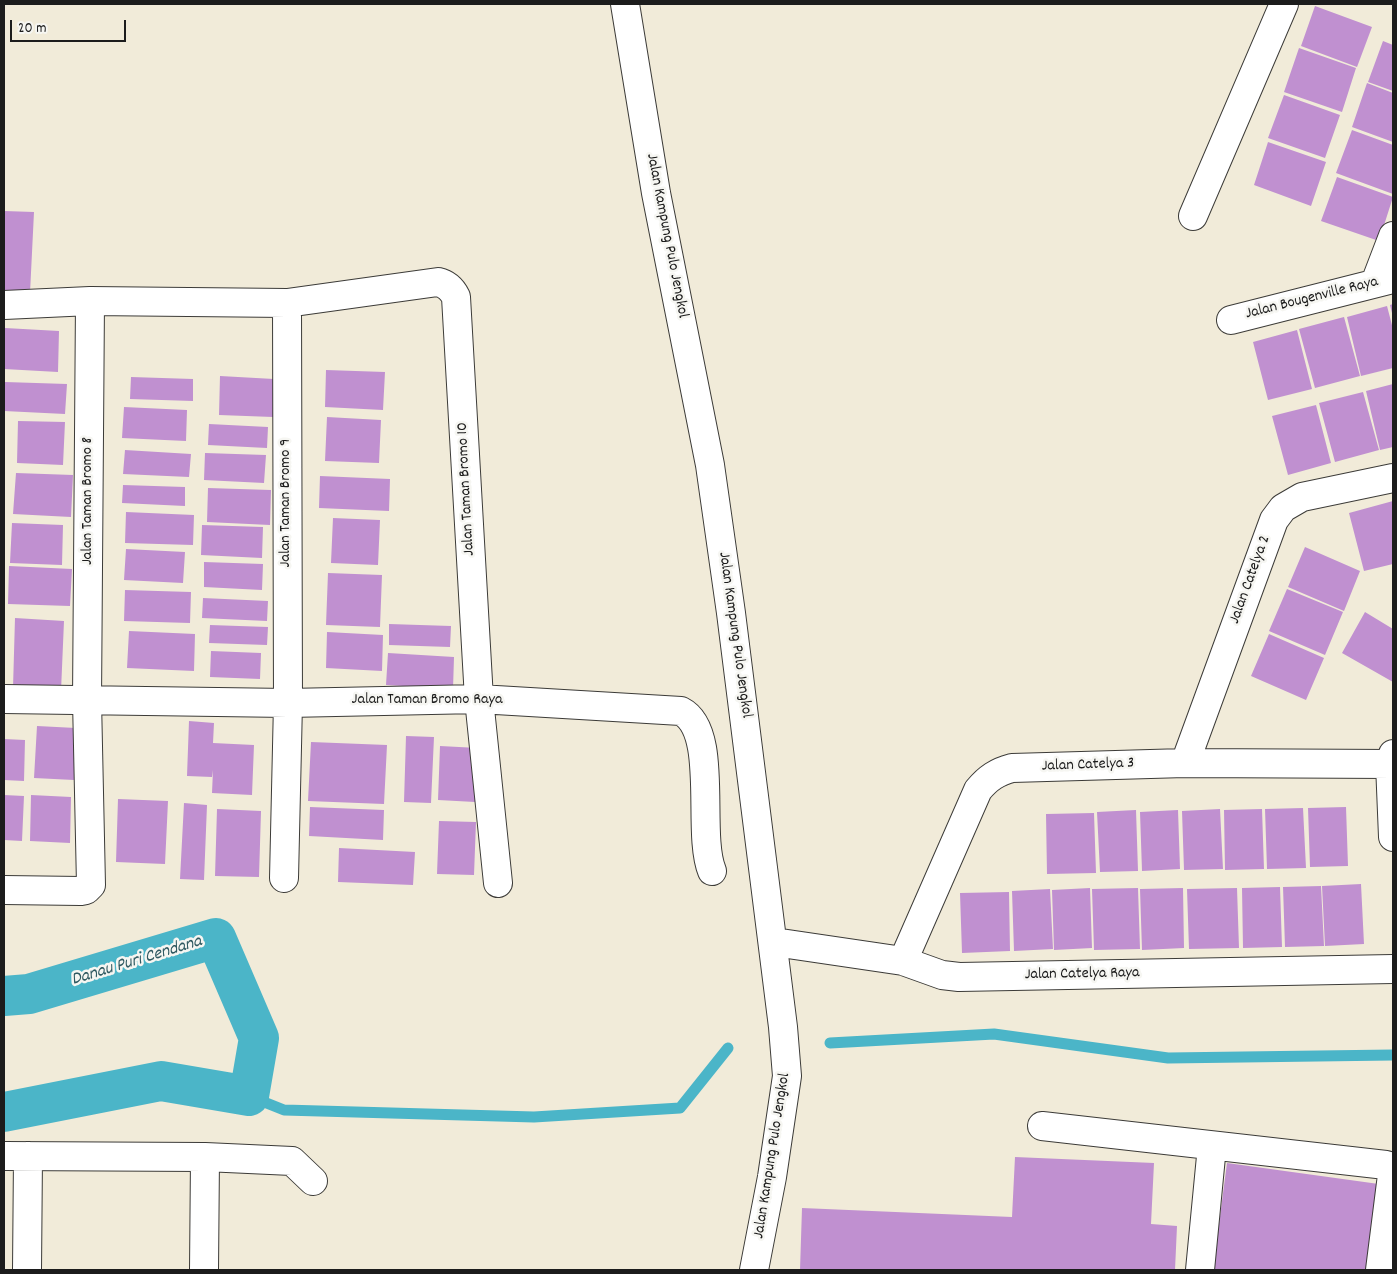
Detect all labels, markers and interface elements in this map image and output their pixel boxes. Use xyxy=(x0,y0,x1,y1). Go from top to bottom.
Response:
scale bar xyxy=(12,10,129,42)
text: 20 m xyxy=(18,18,46,40)
street label: Jalan Kampung Pulo Jengkol xyxy=(641,152,691,320)
street label: Jalan Bougenville Raya xyxy=(1244,273,1380,325)
street label: Jalan Taman Bromo 10 xyxy=(454,422,480,556)
street label: Jalan Taman Bromo 8 xyxy=(79,437,99,565)
street label: Jalan Taman Bromo 9 xyxy=(277,439,297,567)
street label: Jalan Catelya 2 xyxy=(1226,533,1276,627)
street label: Jalan Kampung Pulo Jengkol xyxy=(713,551,755,719)
street label: Jalan Taman Bromo Raya xyxy=(352,691,502,711)
street label: Jalan Catelya 3 xyxy=(1041,755,1135,777)
water label: Danau Puri Cendana xyxy=(69,932,205,992)
street label: Jalan Catelya Raya xyxy=(1024,964,1140,986)
street label: Jalan Kampung Pulo Jengkol xyxy=(750,1072,796,1240)

